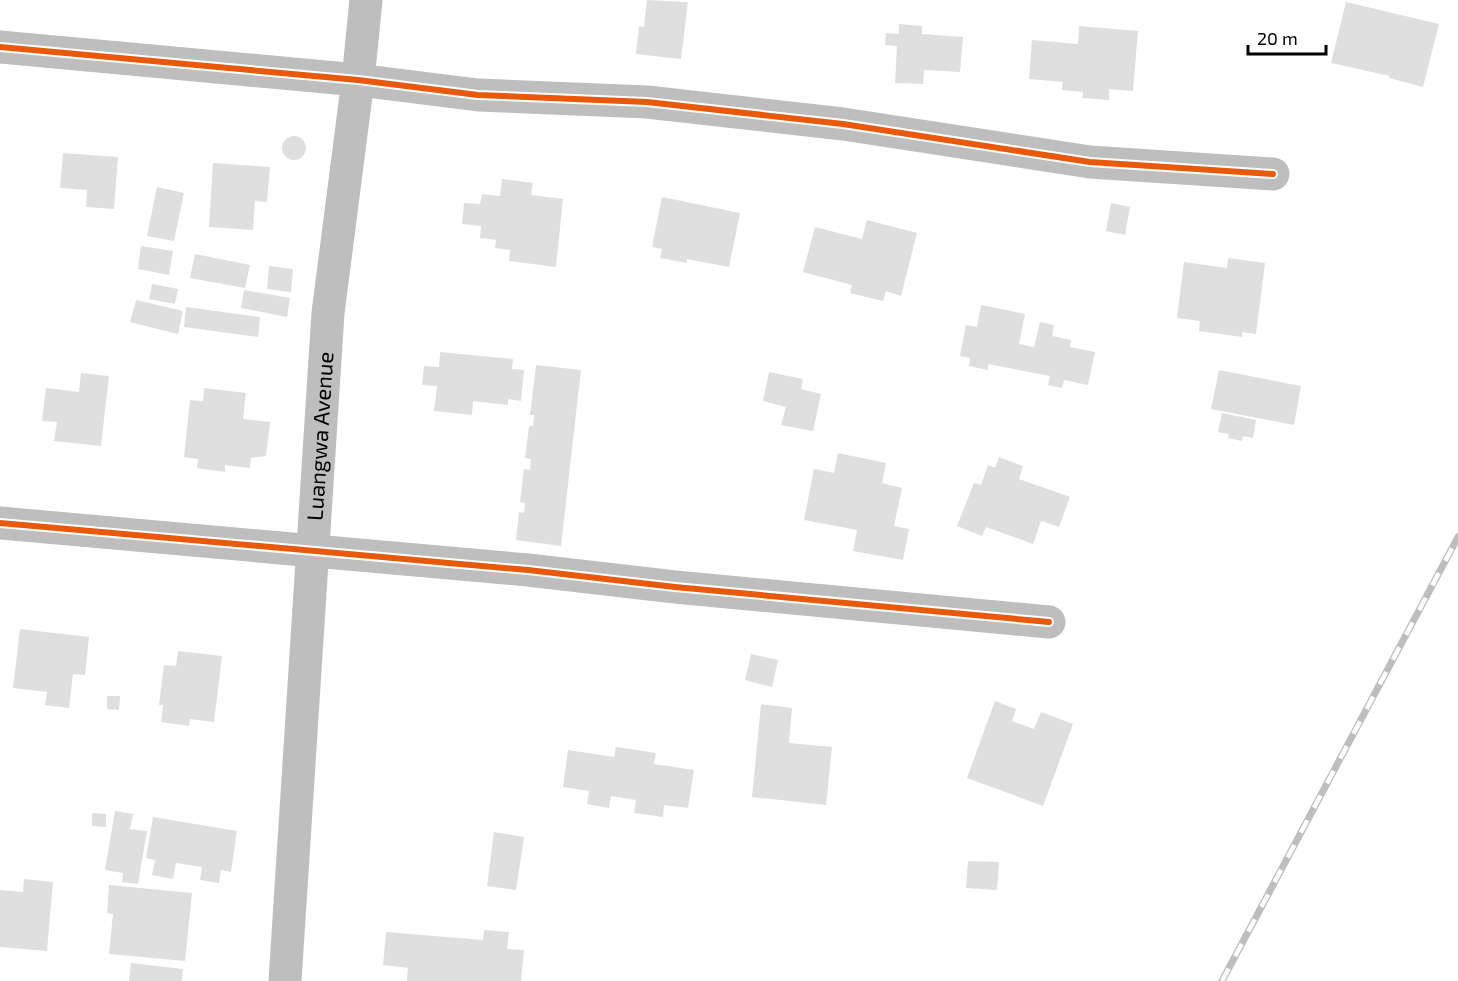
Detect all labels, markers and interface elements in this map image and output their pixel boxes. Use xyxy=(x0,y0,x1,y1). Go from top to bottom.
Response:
scale bar xyxy=(1248,18,1326,56)
text: 20 m xyxy=(1257,27,1298,49)
street label: Luangwa Avenue xyxy=(301,351,337,521)

